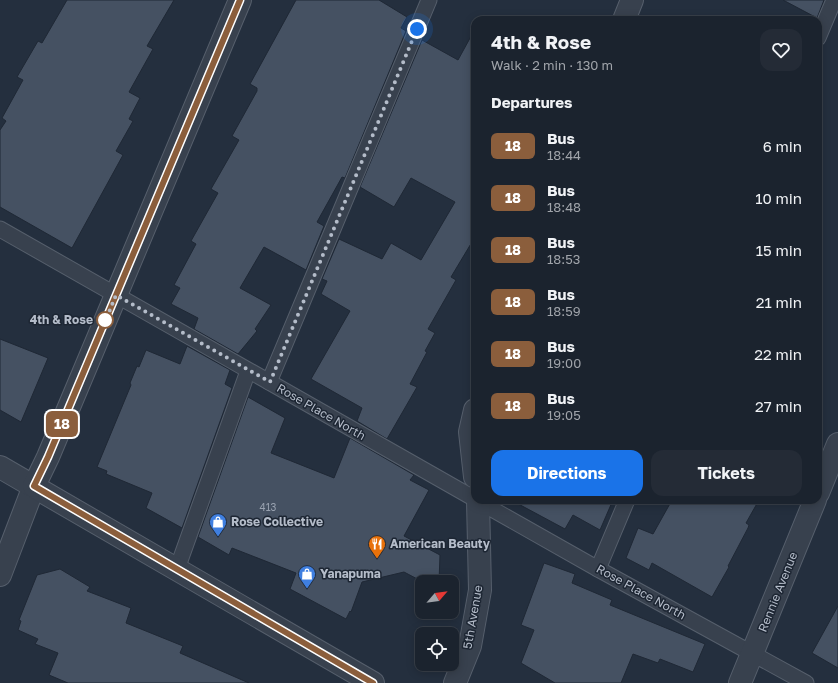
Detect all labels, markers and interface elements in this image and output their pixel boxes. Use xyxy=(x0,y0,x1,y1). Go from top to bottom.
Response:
your location xyxy=(407,19,427,39)
button: heart xyxy=(760,29,802,71)
text: 4th & Rose xyxy=(491,30,591,53)
text: Walk · 2 min · 130 m xyxy=(491,57,613,73)
text: Departures xyxy=(491,93,572,111)
text: Bus xyxy=(547,129,575,147)
text: 18 xyxy=(505,137,521,154)
text: 6 min xyxy=(763,137,802,155)
text: 18:44 xyxy=(547,147,581,163)
text: Bus xyxy=(547,181,575,199)
text: 18 xyxy=(505,189,521,206)
text: 10 min xyxy=(755,189,802,207)
text: 18:48 xyxy=(547,199,581,215)
text: Bus xyxy=(547,233,575,251)
text: 18 xyxy=(505,241,521,258)
text: 15 min xyxy=(756,241,802,259)
text: 18:53 xyxy=(547,251,580,267)
text: Bus xyxy=(547,285,575,303)
text: 18 xyxy=(505,293,521,310)
text: 21 min xyxy=(756,293,802,311)
text: 18:59 xyxy=(547,303,581,319)
marker: 4th & Rose xyxy=(96,311,114,329)
place label: 4th & Rose xyxy=(30,312,93,327)
text: Bus xyxy=(547,337,575,355)
text: 18 xyxy=(505,345,521,362)
text: 22 min xyxy=(754,345,802,363)
text: 19:00 xyxy=(547,355,581,371)
street label: Rose Place North xyxy=(274,380,368,443)
text: Bus xyxy=(547,389,575,407)
text: 18 xyxy=(505,397,521,414)
text: 27 min xyxy=(755,397,802,415)
text: 19:05 xyxy=(547,407,581,423)
line badge: 18 xyxy=(44,411,80,437)
text: 18 xyxy=(54,415,70,432)
button: Directions xyxy=(491,450,643,496)
button: Tickets xyxy=(651,450,802,496)
house number: 413 xyxy=(260,501,277,513)
shop icon: Rose Collective xyxy=(208,512,228,537)
place label: Rose Collective xyxy=(231,514,323,529)
restaurant icon: American Beauty xyxy=(367,534,387,559)
place label: American Beauty xyxy=(390,536,491,551)
street label: Rennie Avenue xyxy=(755,549,800,634)
street label: Rose Place North xyxy=(594,561,689,622)
shop icon: Yanapuma xyxy=(297,564,317,589)
place label: Yanapuma xyxy=(320,566,381,581)
north arrow xyxy=(415,575,459,619)
map controls xyxy=(415,575,459,671)
street label: 5th Avenue xyxy=(460,584,485,650)
button: locate xyxy=(415,627,459,671)

